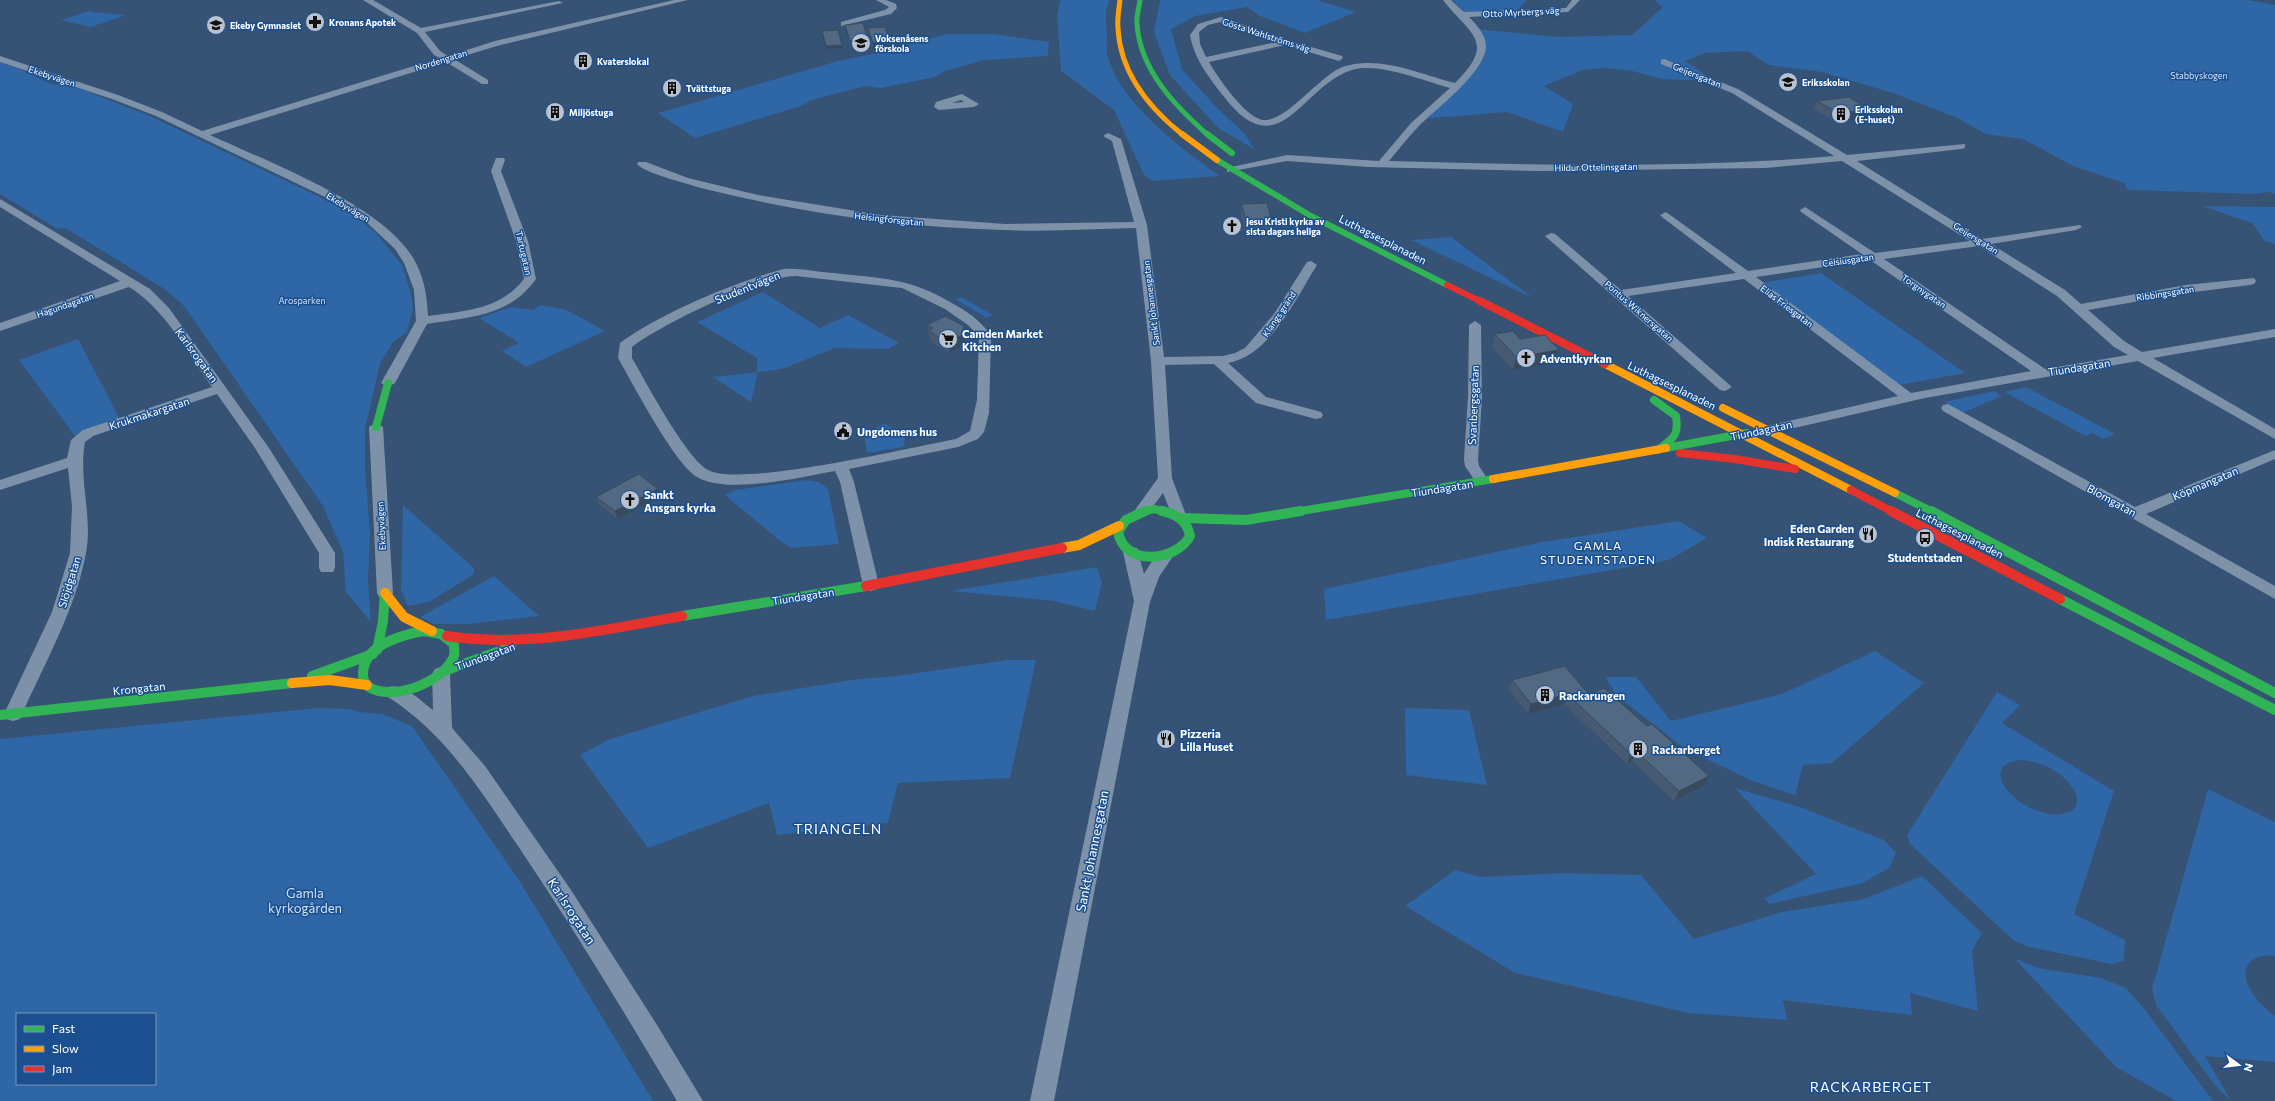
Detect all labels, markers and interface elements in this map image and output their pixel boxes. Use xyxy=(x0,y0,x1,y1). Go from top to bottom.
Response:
street label: Otto Myrbergs väg xyxy=(1482,4,1560,20)
pharmacy icon: Kronans Apotek xyxy=(304,11,326,33)
school or university icon: Ekeby Gymnasiet xyxy=(205,14,227,36)
street label: Gösta Wahlströms väg xyxy=(1221,16,1311,54)
place label: Kronans Apotek xyxy=(329,17,397,28)
place label: Ekeby Gymnasiet xyxy=(230,20,301,31)
school or university icon: Voksenåsens förskola xyxy=(850,32,872,54)
place label: Voksenåsens förskola xyxy=(875,33,928,54)
street label: Nordengatan xyxy=(414,47,468,73)
building icon: Kvaterslokal xyxy=(572,50,594,72)
place label: Kvaterslokal xyxy=(597,56,649,67)
street label: Geijersgatan xyxy=(1671,60,1723,90)
street label: Ekebyvägen xyxy=(27,63,77,89)
park label: Stabbyskogen xyxy=(2170,70,2228,81)
school or university icon: Eriksskolan xyxy=(1777,71,1799,93)
building icon: Tvättstuga xyxy=(661,77,683,99)
place label: Eriksskolan xyxy=(1802,77,1850,88)
place label: Tvättstuga xyxy=(686,83,731,94)
building icon: Miljöstuga xyxy=(544,101,566,123)
building icon: Eriksskolan (E-huset) xyxy=(1830,103,1852,125)
place label: Eriksskolan (E-huset) xyxy=(1855,104,1903,125)
place label: Miljöstuga xyxy=(569,107,613,118)
street label: Hildur Ottelinsgatan xyxy=(1554,161,1638,173)
street label: Ekebyvägen xyxy=(324,190,372,224)
street label: Helsingforsgatan xyxy=(854,210,924,228)
street label: Luthagsesplanaden xyxy=(1337,211,1429,267)
church icon: Jesu Kristi kyrka av sista dagars heliga xyxy=(1221,215,1243,237)
place label: Jesu Kristi kyrka av sista dagars heliga xyxy=(1246,216,1324,237)
street label: Geijersgatan xyxy=(1951,220,2001,256)
street label: Tartugatan xyxy=(514,230,534,276)
street label: Celsiusgatan xyxy=(1822,251,1874,269)
street label: Sankt Johannesgatan xyxy=(1140,260,1162,346)
street label: Studentvägen xyxy=(712,268,782,306)
street label: Torgnygatan xyxy=(1900,272,1948,310)
street label: Pontus Wiknersgatan xyxy=(1602,278,1676,344)
street label: Elias Friesgatan xyxy=(1758,283,1816,329)
street label: Ribbingsgatan xyxy=(2135,283,2195,303)
street label: Klangs gränd xyxy=(1260,289,1298,339)
street label: Hagundagatan xyxy=(35,290,95,320)
park label: Arosparken xyxy=(278,295,326,306)
street label: Karlsrogatan xyxy=(173,325,221,385)
place label: Camden Market Kitchen xyxy=(962,327,1043,353)
supermarket icon: Camden Market Kitchen xyxy=(937,328,959,350)
church icon: Adventkyrkan xyxy=(1515,347,1537,369)
place label: Adventkyrkan xyxy=(1540,352,1612,365)
street label: Tiundagatan xyxy=(2047,356,2111,378)
street label: Luthagsesplanaden xyxy=(1626,358,1718,412)
street label: Svanbergsgatan xyxy=(1465,365,1481,445)
street label: Krukmakargatan xyxy=(107,394,191,432)
street label: Tiundagatan xyxy=(1729,417,1793,443)
public building icon: Ungdomens hus xyxy=(832,420,854,442)
place label: Ungdomens hus xyxy=(857,425,937,438)
street label: Köpmangatan xyxy=(2170,463,2240,503)
street label: Tiundagatan xyxy=(1410,477,1474,499)
street label: Blomgatan xyxy=(2085,481,2139,519)
place label: Sankt Ansgars kyrka xyxy=(644,488,716,514)
church icon: Sankt Ansgars kyrka xyxy=(619,489,641,511)
street label: Ekebyvägen xyxy=(374,501,388,551)
street label: Luthagsesplanaden xyxy=(1914,505,2006,561)
place label: Eden Garden Indisk Restaurang xyxy=(1764,522,1854,548)
restaurant icon: Eden Garden Indisk Restaurang xyxy=(1857,523,1879,545)
bus stop icon: Studentstaden xyxy=(1914,527,1936,549)
district label: GAMLA STUDENTSTADEN xyxy=(1540,538,1656,566)
place label: Studentstaden xyxy=(1888,551,1962,564)
street label: Slöjdgatan xyxy=(55,555,83,609)
street label: Tiundagatan xyxy=(771,585,835,607)
street label: Tiundagatan xyxy=(453,639,517,673)
street label: Krongatan xyxy=(112,679,166,697)
building icon: Rackarungen xyxy=(1534,684,1556,706)
place label: Rackarungen xyxy=(1559,689,1625,702)
place label: Pizzeria Lilla Huset xyxy=(1180,727,1234,753)
restaurant icon: Pizzeria Lilla Huset xyxy=(1155,728,1177,750)
building icon: Rackarberget xyxy=(1627,738,1649,760)
place label: Rackarberget xyxy=(1652,743,1721,756)
street label: Sankt Johannesgatan xyxy=(1072,789,1112,913)
district label: TRIANGELN xyxy=(794,820,882,837)
street label: Karlsrogatan xyxy=(545,875,599,947)
park label: Gamla kyrkogården xyxy=(268,885,342,916)
legend xyxy=(16,1013,156,1085)
text: Fast xyxy=(52,1021,75,1035)
text: Slow xyxy=(52,1041,79,1055)
north arrow xyxy=(2219,1045,2259,1085)
text: Jam xyxy=(52,1061,72,1076)
text: N xyxy=(2242,1062,2256,1073)
district label: RACKARBERGET xyxy=(1810,1078,1932,1095)

